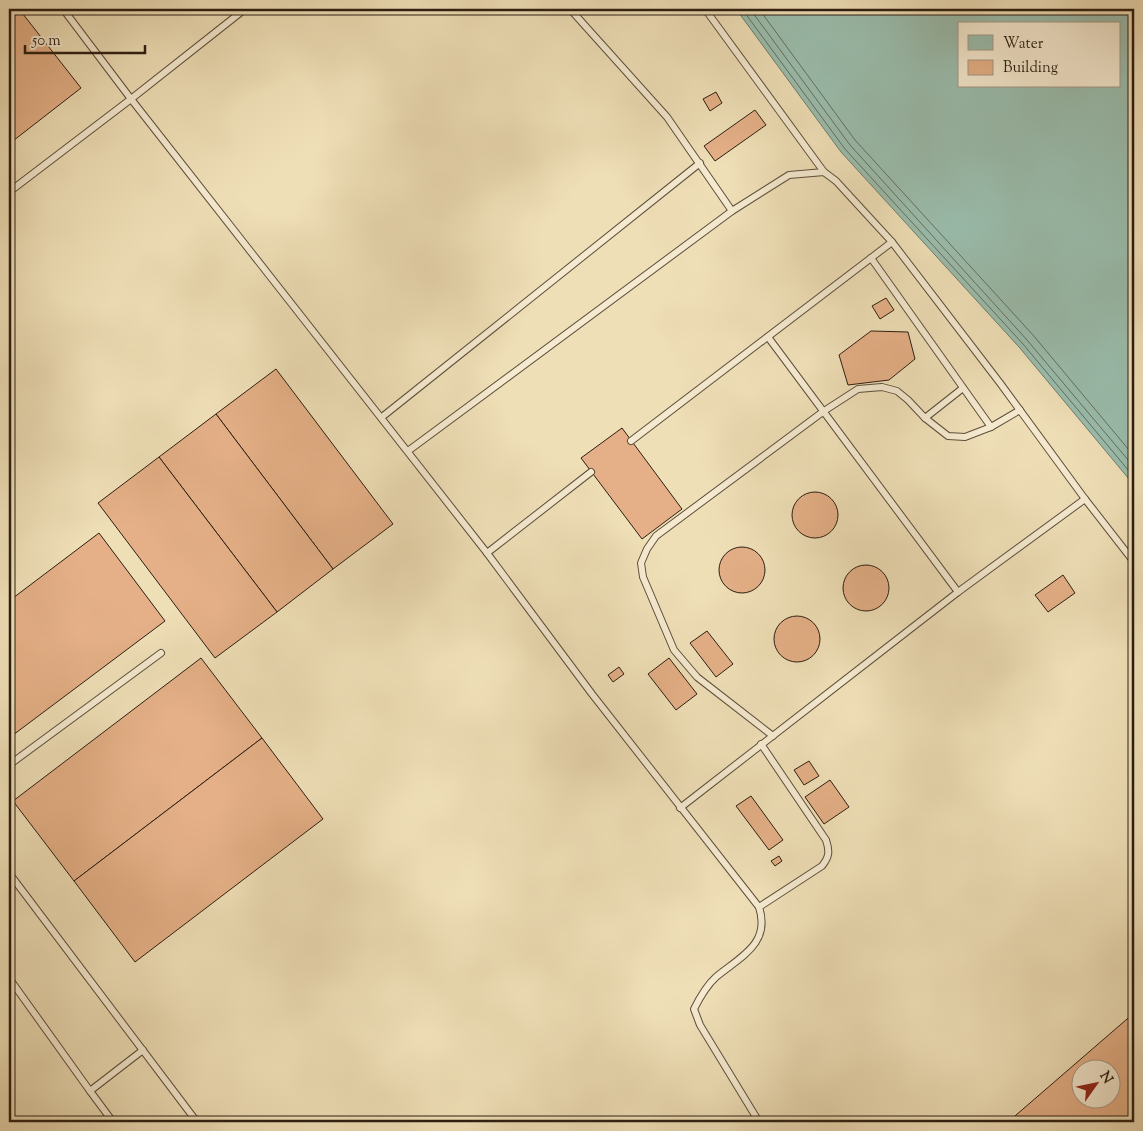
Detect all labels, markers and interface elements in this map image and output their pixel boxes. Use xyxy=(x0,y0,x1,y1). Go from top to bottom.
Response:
scale bar xyxy=(25,22,145,54)
legend xyxy=(958,22,1120,88)
text: 50 m xyxy=(31,31,61,52)
text: Water xyxy=(1003,34,1044,55)
text: Building xyxy=(1003,58,1058,79)
north arrow xyxy=(1070,1058,1120,1108)
text: N xyxy=(1094,1068,1117,1088)

